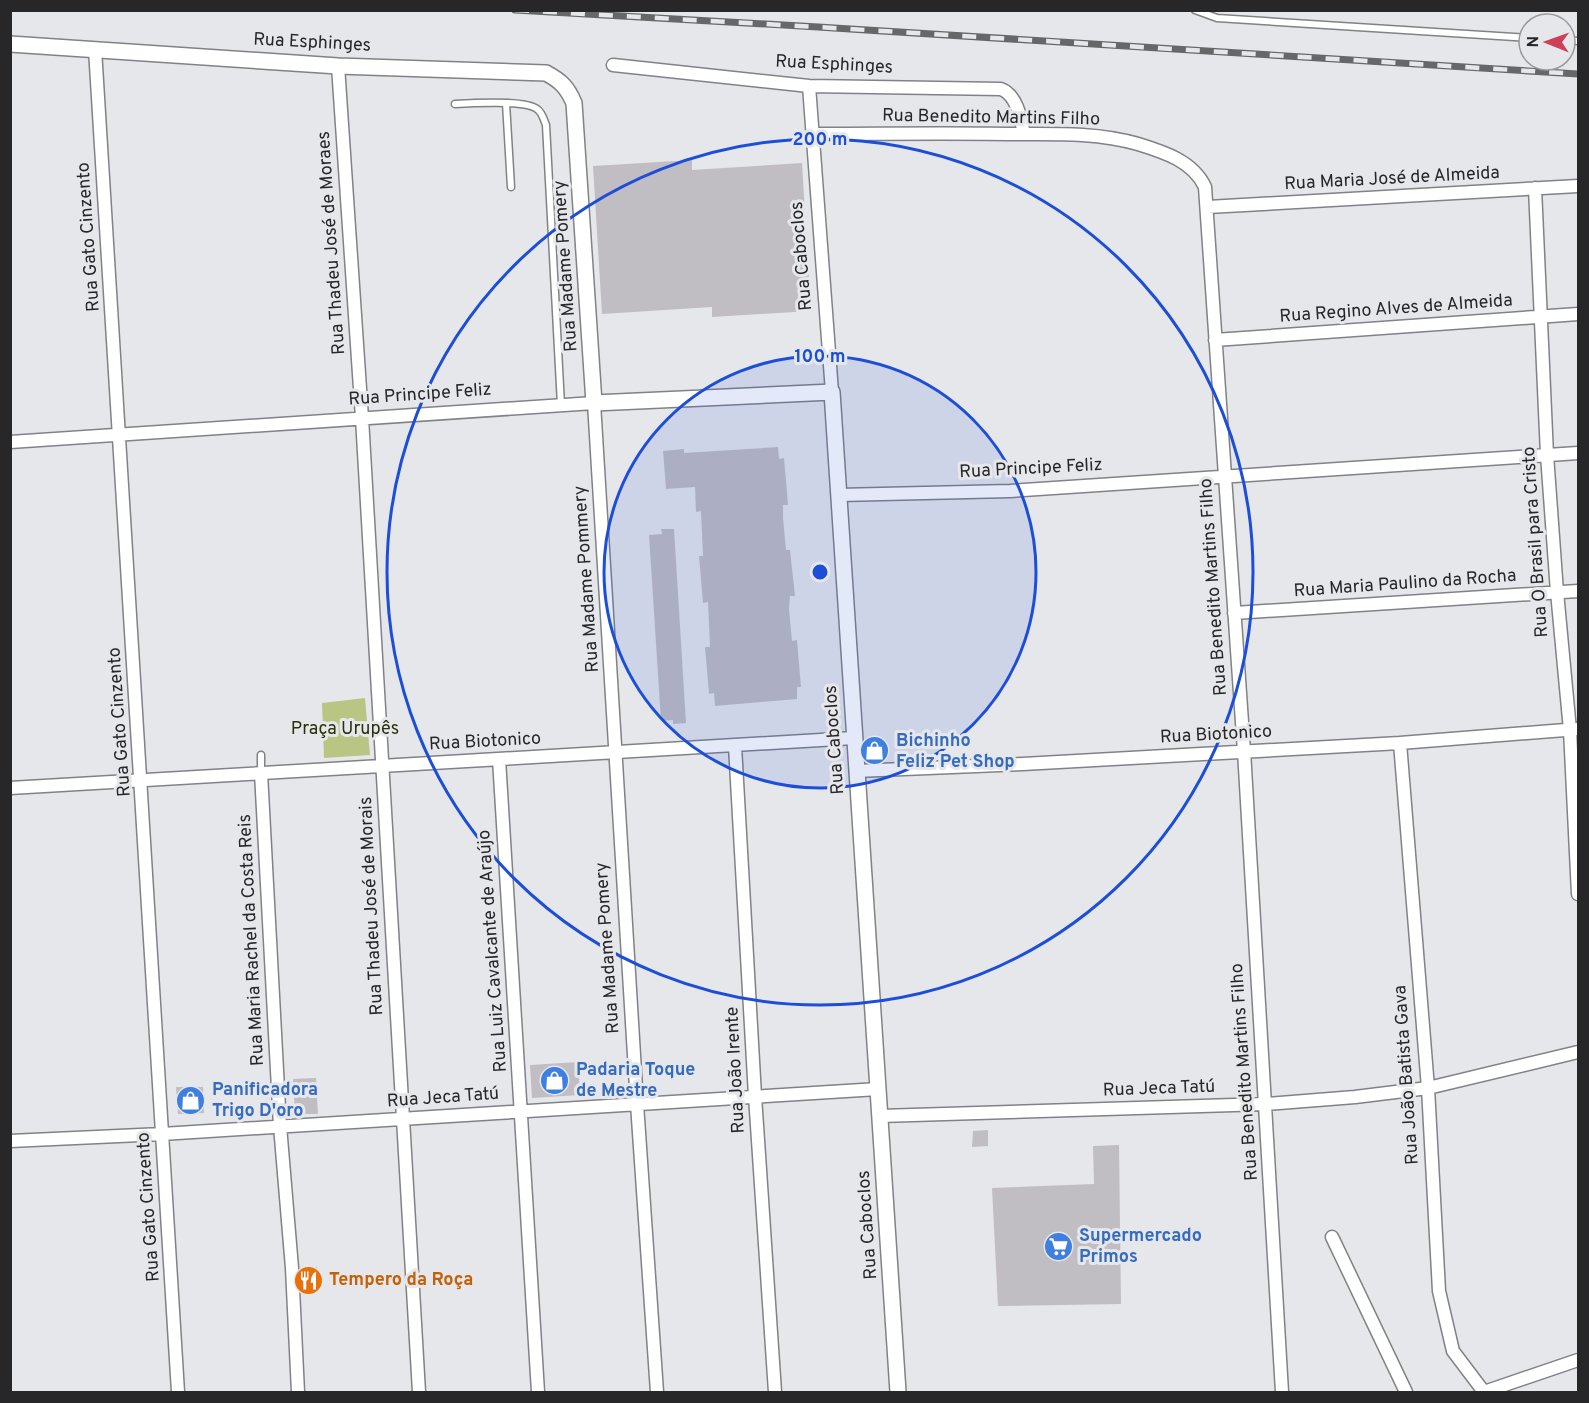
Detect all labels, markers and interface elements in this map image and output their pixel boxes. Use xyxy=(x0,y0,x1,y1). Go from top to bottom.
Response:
north arrow xyxy=(1517,12,1577,72)
street label: Rua Esphinges xyxy=(253,28,371,58)
text: N xyxy=(1524,36,1544,48)
street label: Rua Esphinges xyxy=(775,50,893,80)
street label: Rua Benedito Martins Filho xyxy=(882,105,1100,131)
text: 200 m xyxy=(792,129,848,152)
street label: Rua Thadeu José de Moraes xyxy=(313,130,351,356)
street label: Rua Gato Cinzento xyxy=(72,161,106,313)
street label: Rua Maria José de Almeida xyxy=(1284,162,1500,196)
street label: Rua Madame Pomery xyxy=(549,179,583,353)
street label: Rua Caboclos xyxy=(786,200,818,312)
street label: Rua Regino Alves de Almeida xyxy=(1279,289,1513,329)
text: 100 m xyxy=(794,346,846,369)
street label: Rua Principe Feliz xyxy=(348,379,492,411)
street label: Rua O Brasil para Cristo xyxy=(1518,446,1554,638)
street label: Rua Principe Feliz xyxy=(959,454,1103,484)
street label: Rua Benedito Martins Filho xyxy=(1195,477,1233,697)
street label: Rua Madame Pommery xyxy=(569,485,605,673)
centre of rings xyxy=(810,562,830,582)
street label: Rua Maria Paulino da Rocha xyxy=(1293,565,1517,603)
street label: Rua Gato Cinzento xyxy=(103,646,137,798)
street label: Rua Caboclos xyxy=(820,685,850,795)
park label: Praça Urupês xyxy=(291,718,399,741)
street label: Rua Biotonico xyxy=(1159,721,1273,749)
street label: Rua Biotonico xyxy=(428,728,542,756)
place label: Bichinho Feliz Pet Shop xyxy=(896,730,1015,774)
shop icon: Bichinho Feliz Pet Shop xyxy=(859,735,891,767)
street label: Rua Thadeu José de Morais xyxy=(355,796,389,1016)
street label: Rua Maria Rachel da Costa Reis xyxy=(234,813,270,1067)
street label: Rua Luiz Cavalcante de Araújo xyxy=(473,829,513,1073)
street label: Rua Madame Pomery xyxy=(591,861,625,1035)
street label: Rua Benedito Martins Filho xyxy=(1226,962,1264,1182)
street label: Rua João Batista Gava xyxy=(1389,984,1425,1166)
street label: Rua João Irente xyxy=(721,1006,751,1134)
place label: Padaria Toque de Mestre xyxy=(576,1059,695,1103)
shop icon: Padaria Toque de Mestre xyxy=(539,1064,571,1096)
street label: Rua Jeca Tatú xyxy=(1102,1076,1216,1102)
place label: Panificadora Trigo D'oro xyxy=(212,1079,318,1123)
street label: Rua Jeca Tatú xyxy=(386,1083,500,1113)
shop icon: Panificadora Trigo D'oro xyxy=(175,1084,207,1116)
street label: Rua Gato Cinzento xyxy=(132,1131,166,1283)
street label: Rua Caboclos xyxy=(853,1170,883,1280)
place label: Supermercado Primos xyxy=(1079,1225,1202,1269)
supermarket icon: Supermercado Primos xyxy=(1042,1230,1074,1262)
restaurant icon: Tempero da Roça xyxy=(292,1264,324,1296)
place label: Tempero da Roça xyxy=(329,1269,473,1292)

